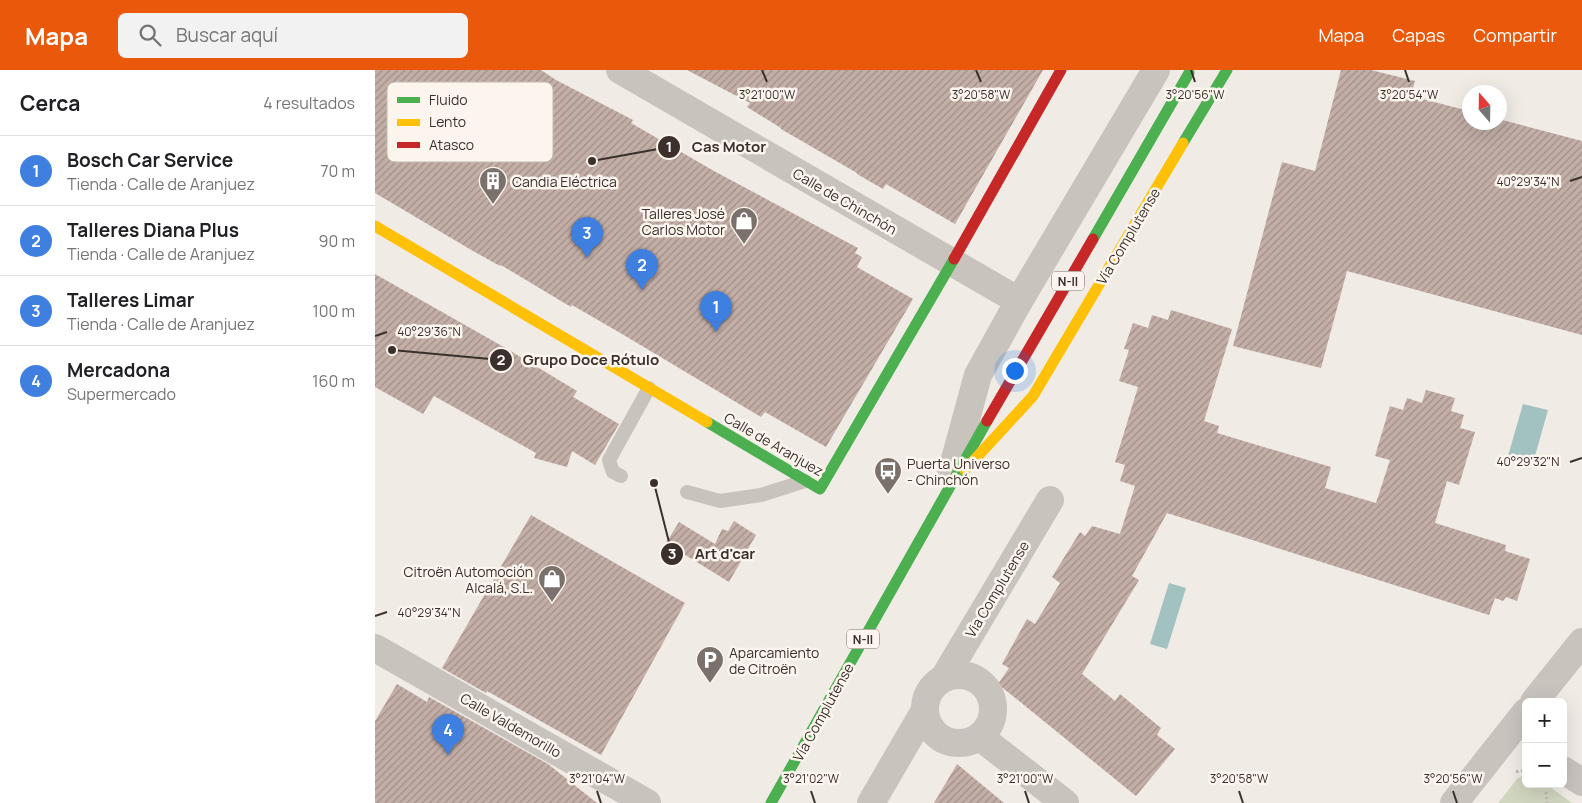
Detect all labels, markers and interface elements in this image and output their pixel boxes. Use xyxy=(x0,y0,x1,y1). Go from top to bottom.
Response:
search box xyxy=(118,13,468,58)
text: Mapa xyxy=(25,19,88,52)
icon: search xyxy=(136,21,164,49)
text: Buscar aquí xyxy=(176,22,278,48)
text: Mapa xyxy=(1318,23,1364,47)
text: Capas xyxy=(1392,23,1445,47)
text: Compartir xyxy=(1473,23,1557,47)
legend xyxy=(387,82,553,162)
north arrow xyxy=(1462,85,1507,130)
text: 3°21'00"W xyxy=(739,86,796,103)
text: 3°20'58"W xyxy=(952,86,1011,103)
text: 3°20'56"W xyxy=(1165,86,1225,103)
text: 3°20'54"W xyxy=(1380,86,1439,103)
text: Cerca xyxy=(20,89,80,117)
text: Fluido xyxy=(429,90,467,109)
text: 4 resultados xyxy=(263,92,355,114)
text: Lento xyxy=(429,112,466,131)
callout: Cas Motor xyxy=(657,132,776,162)
text: Atasco xyxy=(429,135,474,154)
text: 1 xyxy=(666,136,672,157)
text: Cas Motor xyxy=(692,136,766,157)
text: Bosch Car Service xyxy=(67,147,233,173)
text: 1 xyxy=(32,160,40,182)
text: 70 m xyxy=(320,160,355,182)
street label: Calle de Chinchón xyxy=(790,163,900,239)
building icon: Candia Eléctrica xyxy=(478,166,508,205)
place label: Candia Eléctrica xyxy=(512,172,617,191)
text: Tienda · Calle de Aranjuez xyxy=(67,173,255,195)
text: 40°29'34"N xyxy=(1497,173,1559,190)
street label: Vía Complutense xyxy=(1092,184,1164,288)
place label: Talleres José Carlos Motor xyxy=(642,204,725,239)
shop icon: Talleres José Carlos Motor xyxy=(729,206,759,245)
text: Talleres Diana Plus xyxy=(67,217,239,243)
pin: 3 xyxy=(571,217,603,258)
text: 2 xyxy=(31,230,41,252)
text: 90 m xyxy=(319,230,355,252)
text: Tienda · Calle de Aranjuez xyxy=(67,243,255,265)
pin: 2 xyxy=(626,249,658,290)
road number: N-II xyxy=(1052,272,1084,290)
text: Talleres Limar xyxy=(67,287,194,313)
pin: 1 xyxy=(700,291,732,332)
text: 3 xyxy=(31,300,41,322)
text: 100 m xyxy=(312,300,355,322)
text: Tienda · Calle de Aranjuez xyxy=(67,313,255,335)
text: 40°29'36"N xyxy=(397,323,461,340)
callout: Grupo Doce Rótulo xyxy=(488,345,670,375)
text: 2 xyxy=(497,349,506,370)
text: Grupo Doce Rótulo xyxy=(523,349,659,370)
text: Mercadona xyxy=(67,357,170,383)
your location xyxy=(1002,358,1028,384)
text: 4 xyxy=(31,370,41,392)
text: 160 m xyxy=(312,370,355,392)
text: Supermercado xyxy=(67,383,176,405)
street label: Calle de Aranjuez xyxy=(721,408,827,480)
text: 40°29'32"N xyxy=(1496,453,1560,470)
place label: Puerta Universo - Chinchón xyxy=(907,454,1010,489)
bus stop icon: Puerta Universo - Chinchón xyxy=(873,456,903,495)
street label: Via Complutense xyxy=(961,537,1033,641)
callout: Art d'car xyxy=(659,539,765,569)
text: 3 xyxy=(668,543,676,564)
text: Art d'car xyxy=(695,543,755,564)
place label: Citroën Automoción Alcalá, S.L. xyxy=(404,562,533,597)
shop icon: Citroën Automoción Alcalá, S.L. xyxy=(537,564,567,603)
text: 40°29'34"N xyxy=(398,604,460,621)
road number: N-II xyxy=(847,630,879,648)
place label: Aparcamiento de Citroën xyxy=(729,643,819,678)
parking icon: Aparcamiento de Citroën xyxy=(695,645,725,684)
street label: Vía Complutense xyxy=(788,660,858,764)
street label: Calle Valdemorillo xyxy=(457,688,565,762)
map controls xyxy=(1522,698,1567,788)
button: + xyxy=(1522,698,1567,743)
pin: 4 xyxy=(432,714,464,755)
button: − xyxy=(1522,743,1567,788)
text: 3°21'04"W xyxy=(569,770,626,787)
text: 3°21'02"W xyxy=(783,770,840,787)
text: 3°21'00"W xyxy=(997,770,1054,787)
text: 3°20'58"W xyxy=(1210,770,1269,787)
text: 3°20'56"W xyxy=(1423,770,1483,787)

